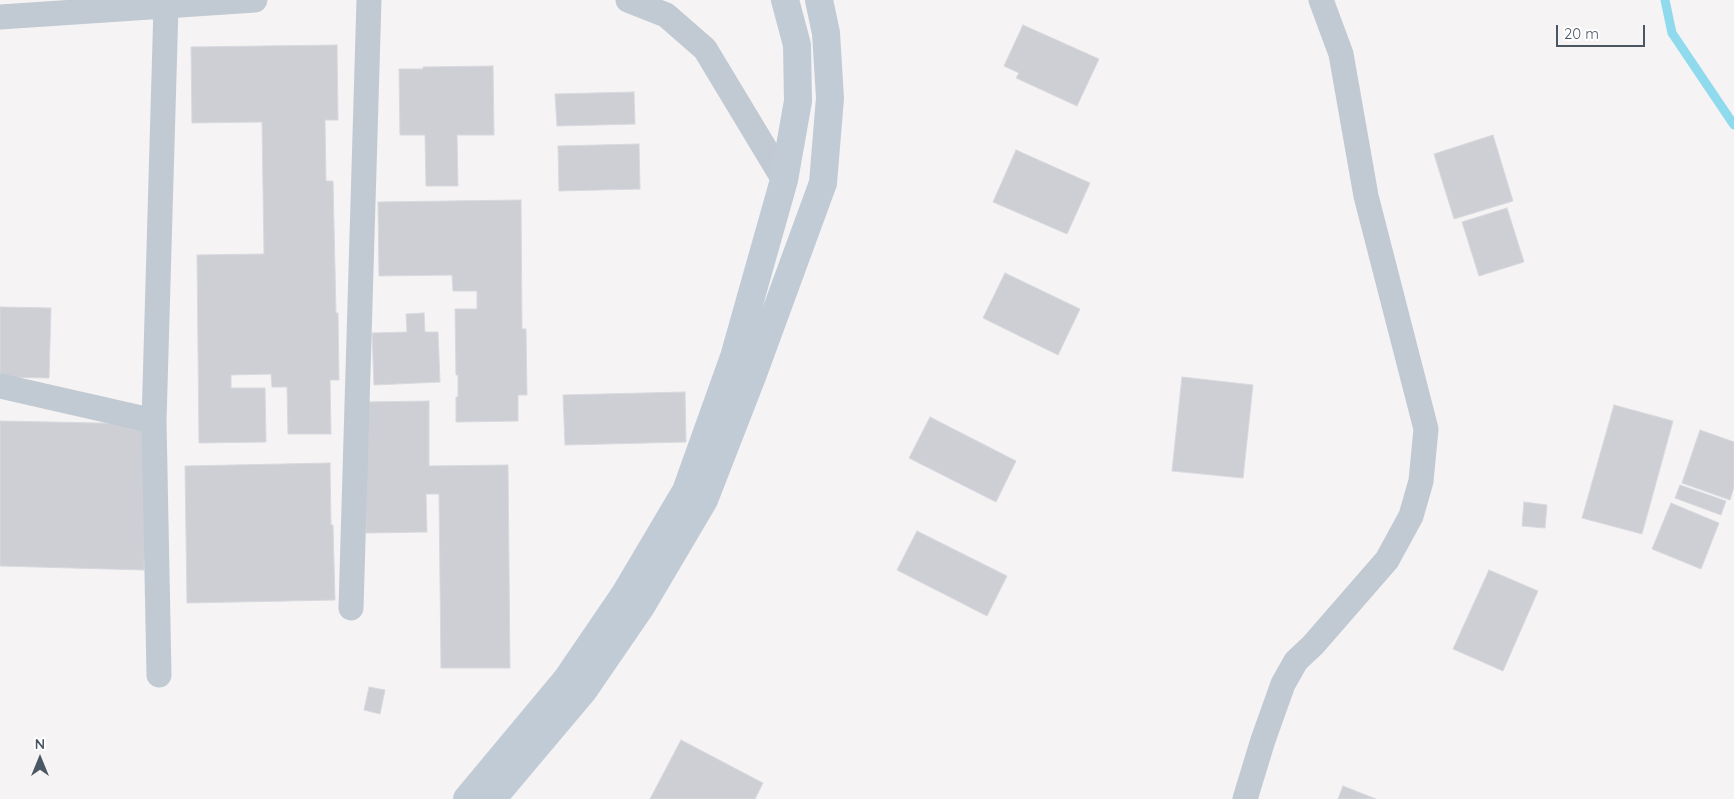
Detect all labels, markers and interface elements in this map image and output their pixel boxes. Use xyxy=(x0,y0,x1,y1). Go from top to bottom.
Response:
scale bar xyxy=(1559,15,1648,47)
text: 20 m xyxy=(1564,24,1599,43)
north arrow xyxy=(15,734,65,784)
text: N xyxy=(35,735,45,753)

